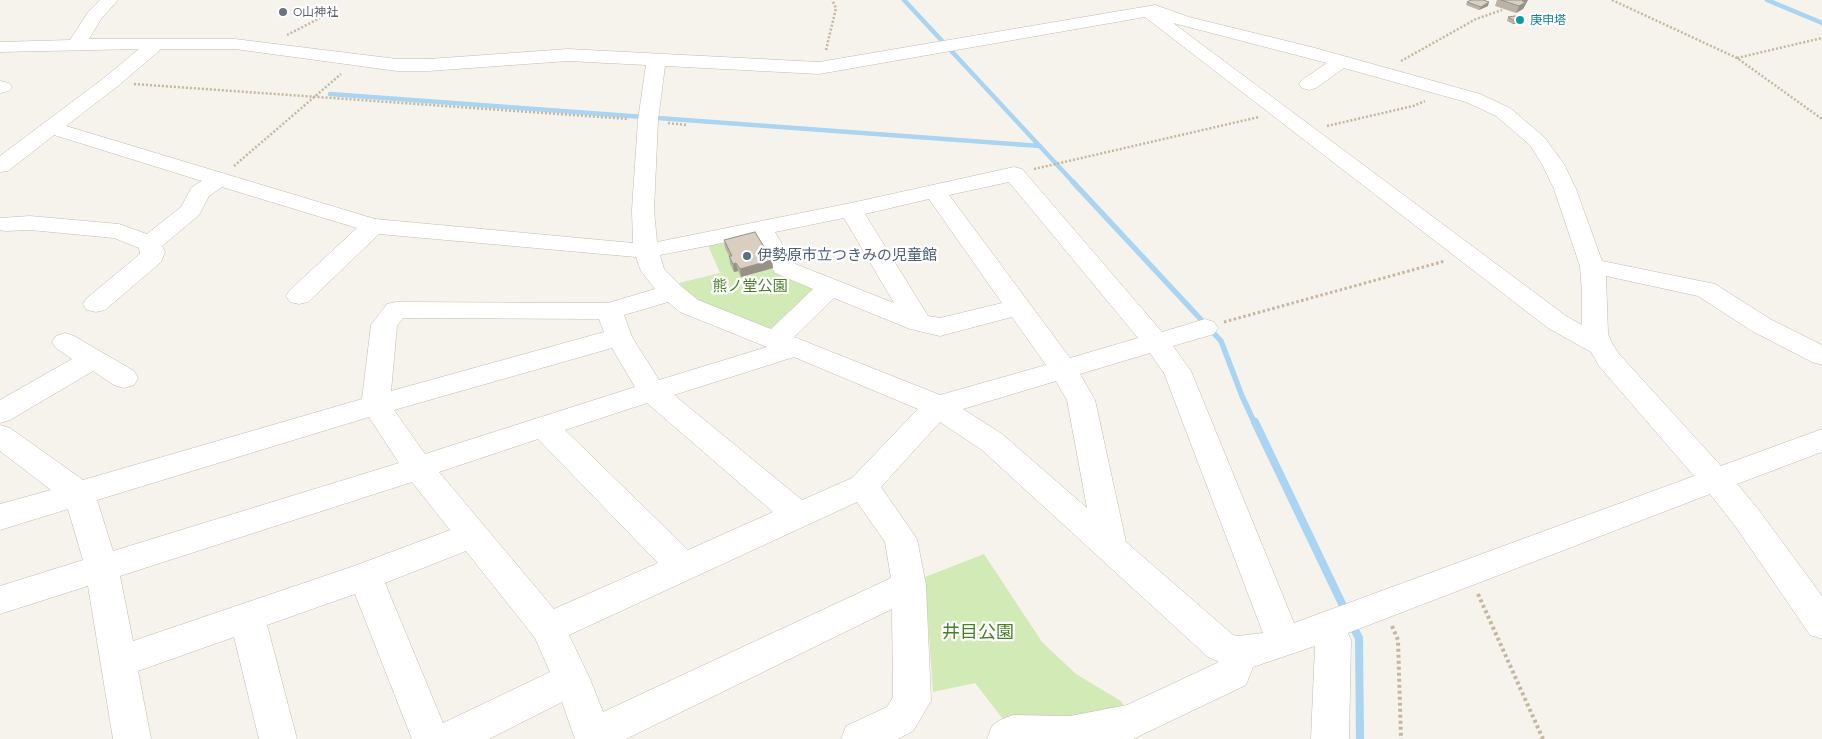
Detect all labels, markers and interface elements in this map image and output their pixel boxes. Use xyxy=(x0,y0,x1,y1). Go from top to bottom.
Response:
place label: ○山神社 xyxy=(293,5,338,19)
marker: ○山神社 xyxy=(277,6,289,18)
place label: 庚申塔 xyxy=(1530,13,1566,27)
marker: 庚申塔 xyxy=(1514,14,1526,26)
place label: 伊勢原市立つきみの児童館 xyxy=(757,247,937,265)
marker: 伊勢原市立つきみの児童館 xyxy=(741,250,753,262)
park label: 熊ノ堂公園 xyxy=(713,278,787,296)
park label: 井目公園 xyxy=(942,622,1014,644)

